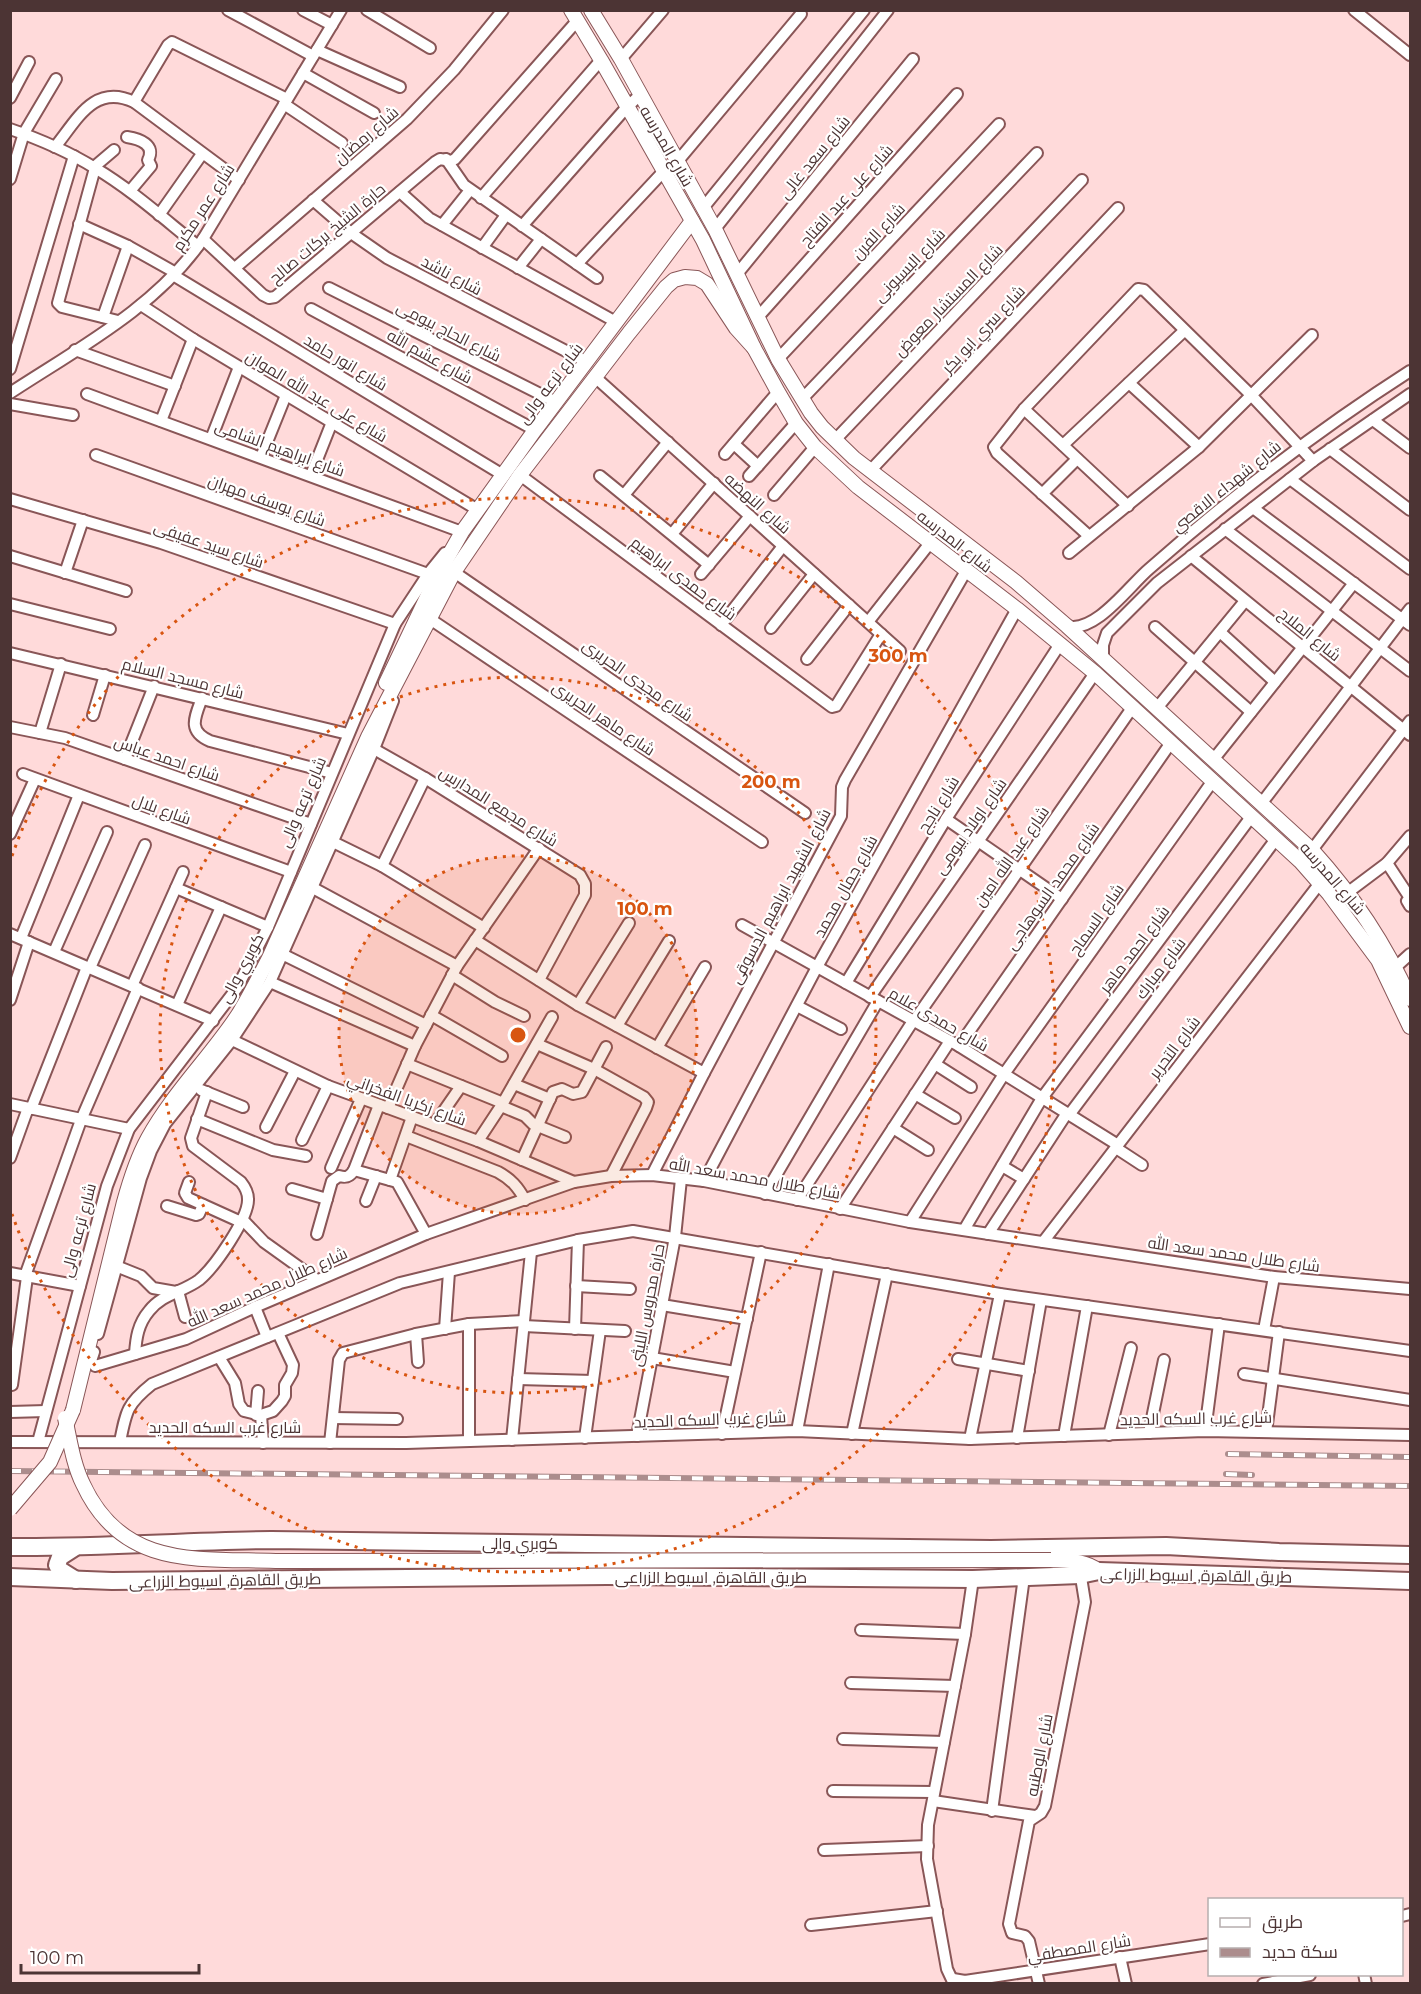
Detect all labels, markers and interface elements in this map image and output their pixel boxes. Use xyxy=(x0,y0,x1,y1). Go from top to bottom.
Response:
street label: شارع رمضان xyxy=(330,102,404,170)
street label: شارع المدرسه xyxy=(634,103,697,191)
street label: شارع سعد غالى xyxy=(775,112,855,204)
street label: شارع على عبد الفتاح xyxy=(796,141,898,251)
street label: شارع عمر مكرم xyxy=(168,160,240,256)
street label: حارة الشيخ بركات صالح xyxy=(265,179,391,289)
street label: شارع الفرن xyxy=(848,199,911,265)
street label: شارع البسيونى xyxy=(870,225,951,307)
street label: شارع المستشار معوض xyxy=(890,240,1008,362)
street label: شارع ناشد xyxy=(417,252,485,301)
street label: شارع سري ابو بكر xyxy=(937,282,1032,381)
street label: شارع الحاج بيومى xyxy=(393,297,504,368)
street label: شارع عشم الله xyxy=(383,324,476,389)
street label: شارع انور حامد xyxy=(300,330,391,396)
street label: شارع ترعه والى xyxy=(514,339,589,429)
street label: شارع على عبد الله الموان xyxy=(242,346,391,448)
street label: شارع ابراهيم الشامى xyxy=(212,416,347,483)
street label: شارع شهداء الاقصي xyxy=(1168,437,1287,539)
street label: شارع النهضه xyxy=(719,469,795,539)
street label: شارع يوسف مهران xyxy=(205,470,328,532)
street label: شارع المدرسه xyxy=(912,506,996,578)
street label: شارع سيد عفيفى xyxy=(151,517,266,574)
street label: شارع حمدى ابراهيم xyxy=(626,532,740,626)
street label: شارع الملاح xyxy=(1273,603,1345,667)
street label: شارع مجدى الحريرى xyxy=(578,635,696,727)
text: 300 m xyxy=(867,645,928,667)
street label: شارع مسجد السلام xyxy=(120,654,246,705)
street label: شارع ماهر الحريرى xyxy=(548,677,659,761)
street label: شارع احمد عباس xyxy=(111,732,222,787)
street label: شارع ترعه والى xyxy=(275,754,332,851)
street label: شارع مجمع المدارس xyxy=(435,762,562,852)
text: 200 m xyxy=(741,771,801,793)
street label: شارع ناجح xyxy=(914,772,965,837)
street label: شارع اولاد بيومى xyxy=(930,775,1012,879)
street label: شارع بلال xyxy=(129,790,194,831)
street label: شارع عبد الله امين xyxy=(969,802,1055,911)
street label: شارع الشهيد ابراهيم الدسوقى xyxy=(726,805,837,988)
street label: شارع محمد السوهاجى xyxy=(1001,819,1105,955)
street label: شارع جمال محمد xyxy=(810,832,883,942)
street label: شارع المدرسه xyxy=(1294,838,1369,920)
street label: شارع السماح xyxy=(1065,880,1129,960)
text: 100 m xyxy=(617,898,673,920)
street label: شارع احمد ماهر xyxy=(1095,902,1175,999)
street label: كوبري والى xyxy=(215,930,271,1008)
street label: شارع مبارك xyxy=(1131,934,1191,1004)
street label: شارع حمدى علام xyxy=(884,983,992,1057)
street label: شارع التحرير xyxy=(1144,1012,1206,1084)
centre of rings xyxy=(508,1025,528,1045)
street label: شارع زكريا الفخراني xyxy=(344,1069,469,1133)
street label: شارع طلال محمد سعد الله xyxy=(667,1153,842,1205)
street label: شارع ترعه والى xyxy=(57,1181,102,1280)
street label: شارع طلال محمد سعد الله xyxy=(1146,1232,1321,1278)
street label: حارة محروس الليثى xyxy=(626,1242,670,1368)
street label: شارع طلال محمد سعد الله xyxy=(184,1243,351,1333)
street label: شارع غرب السكه الحديد xyxy=(633,1407,787,1434)
street label: شارع غرب السكه الحديد xyxy=(1120,1408,1272,1431)
street label: شارع غرب السكه الحديد xyxy=(149,1418,301,1439)
street label: كوبري والى xyxy=(482,1534,558,1557)
street label: طريق القاهرة, اسيوط الزراعى xyxy=(1100,1564,1292,1588)
street label: طريق القاهرة, اسيوط الزراعى xyxy=(615,1568,807,1588)
street label: طريق القاهرة, اسيوط الزراعى xyxy=(129,1569,321,1593)
street label: شارع الوطنيه xyxy=(1022,1712,1059,1798)
legend xyxy=(1208,1898,1403,1976)
text: طريق xyxy=(1262,1911,1303,1934)
street label: شارع المصطفي xyxy=(1026,1931,1133,1970)
scale bar xyxy=(21,1937,200,1975)
text: سكة حديد xyxy=(1262,1941,1338,1963)
text: 100 m xyxy=(30,1947,84,1969)

